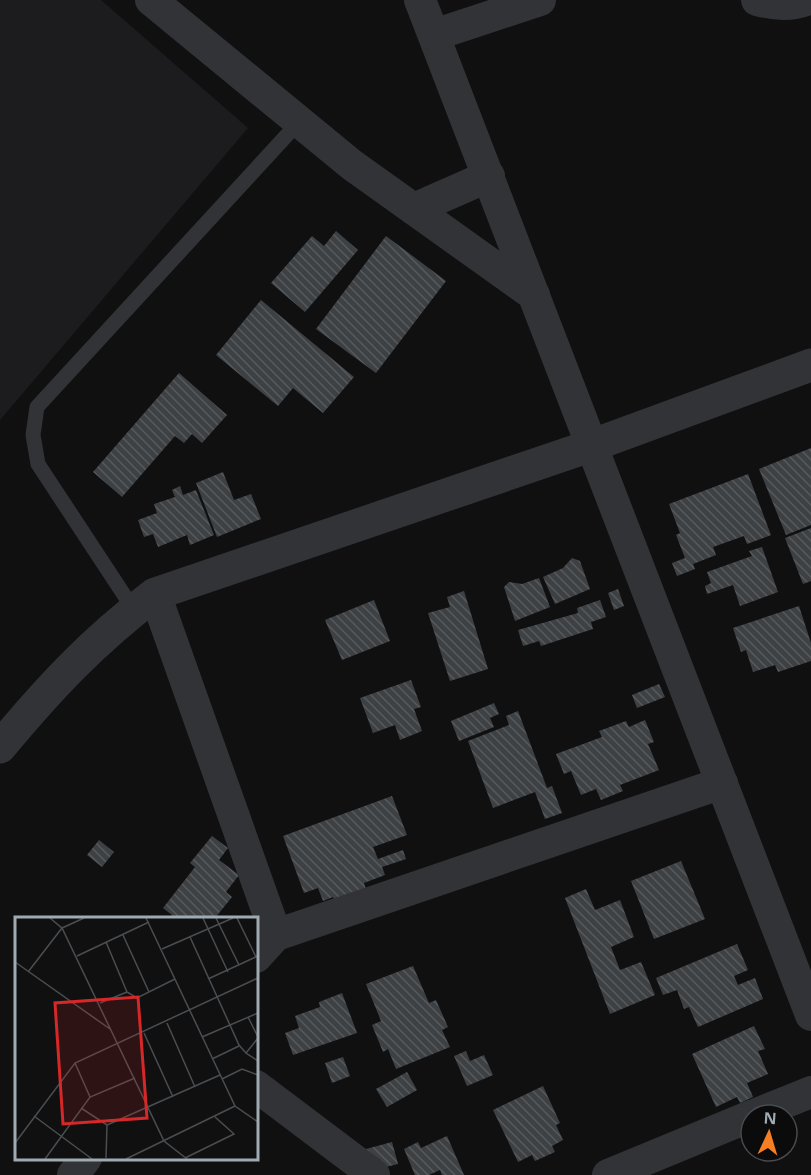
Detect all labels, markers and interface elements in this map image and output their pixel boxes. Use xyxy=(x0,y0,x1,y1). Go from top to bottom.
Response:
inset map xyxy=(15,917,258,1160)
north arrow xyxy=(739,1103,799,1163)
text: N xyxy=(763,1107,777,1129)

